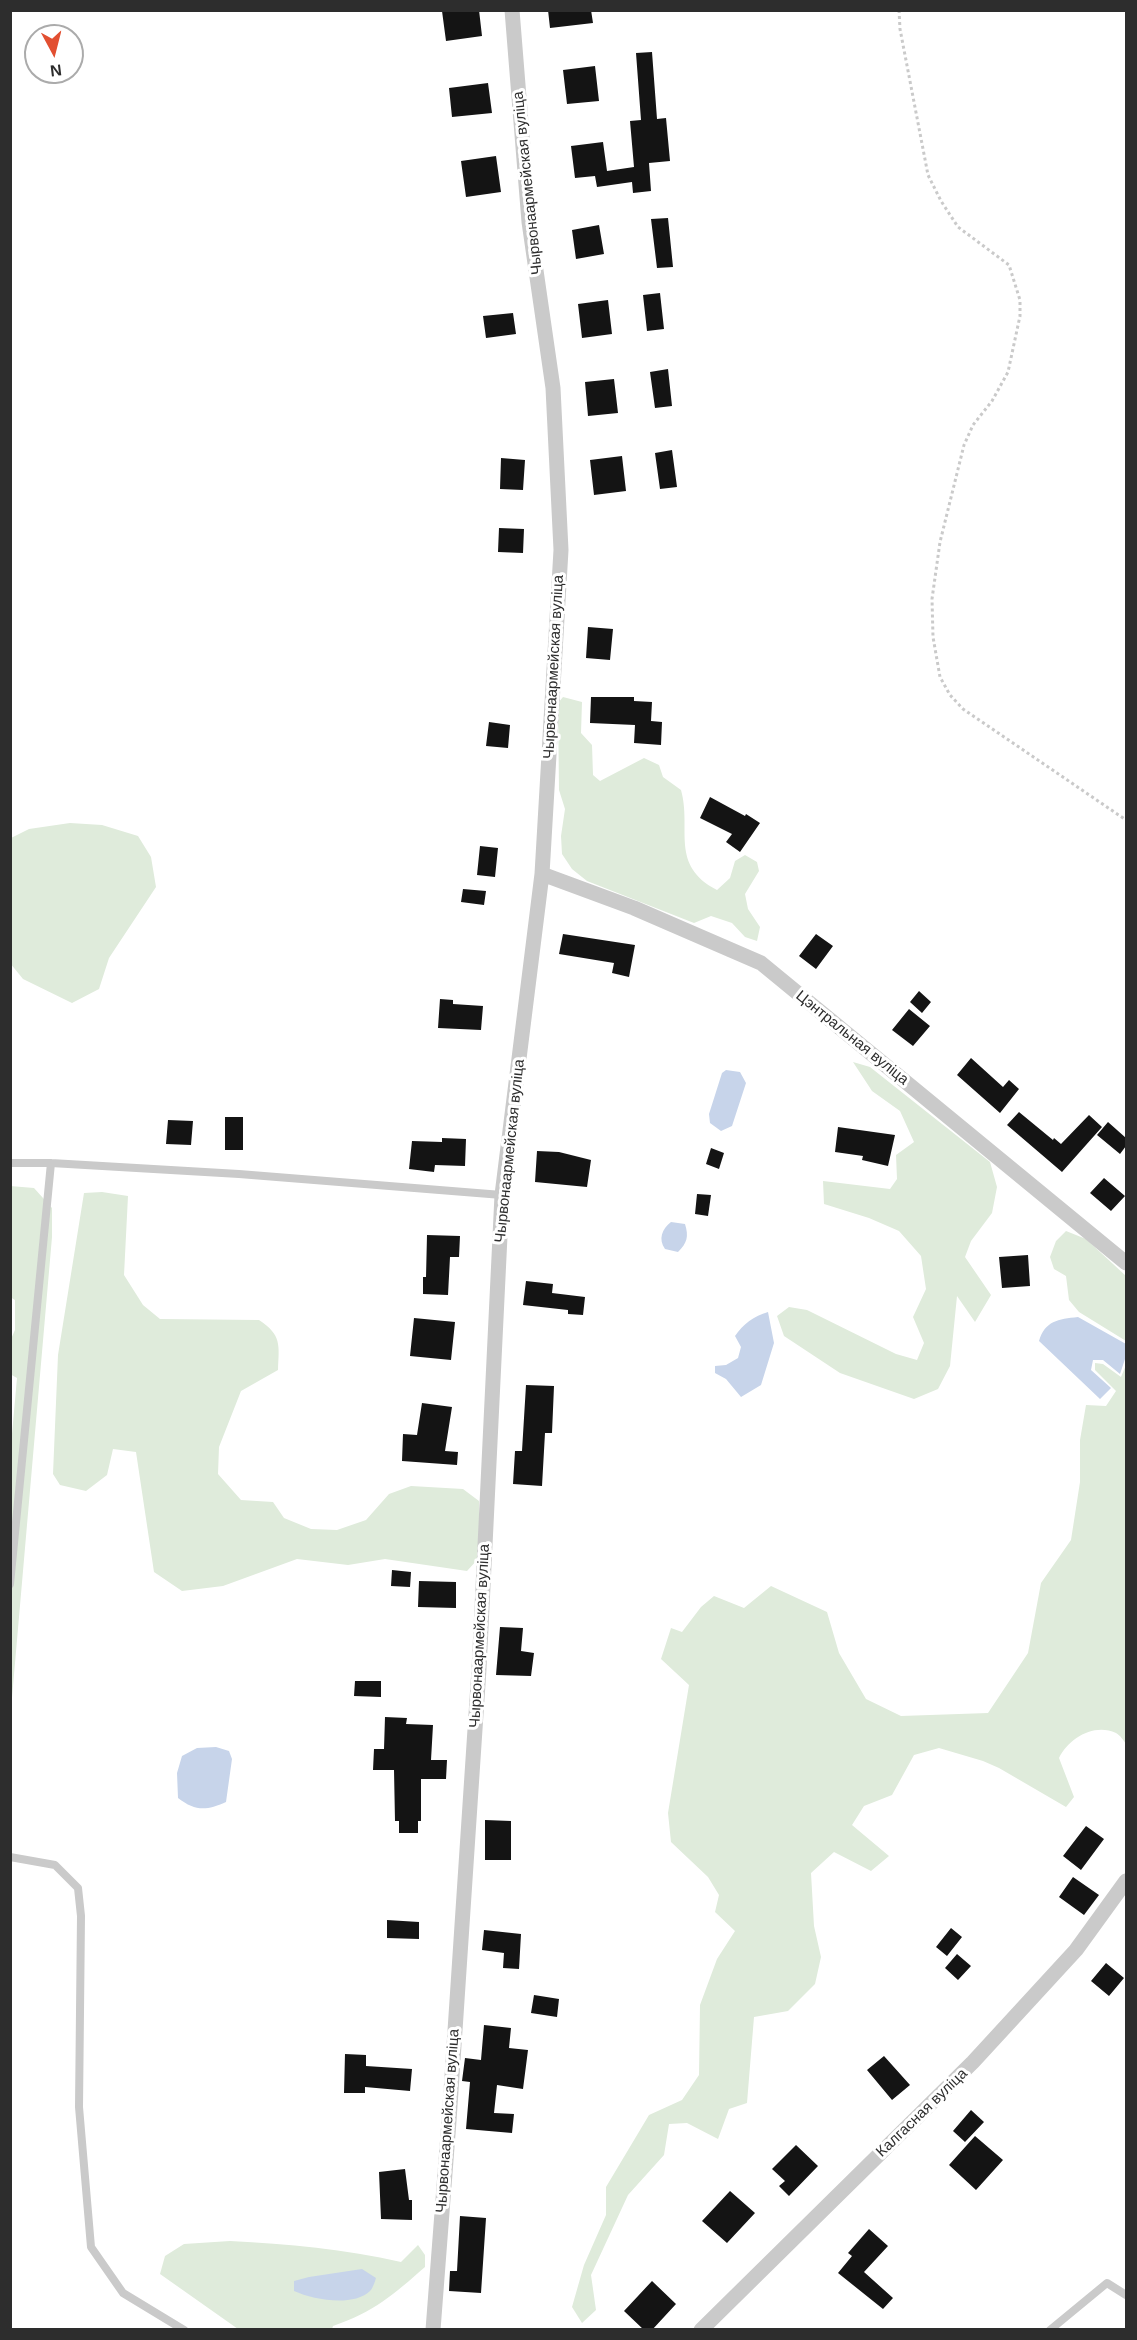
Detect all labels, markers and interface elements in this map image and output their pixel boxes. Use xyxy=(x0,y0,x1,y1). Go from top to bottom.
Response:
north arrow xyxy=(24,24,84,84)
text: N xyxy=(49,61,63,80)
street label: Чырвонаармейская вуліца xyxy=(509,90,547,276)
street label: Чырвонаармейская вуліца xyxy=(540,574,568,760)
street label: Цэнтральная вуліца xyxy=(792,987,912,1089)
street label: Чырвонаармейская вуліца xyxy=(491,1058,529,1244)
street label: Чырвонаармейская вуліца xyxy=(466,1543,494,1729)
street label: Чырвонаармейская вуліца xyxy=(433,2028,463,2214)
street label: Калгасная вуліца xyxy=(873,2065,971,2161)

